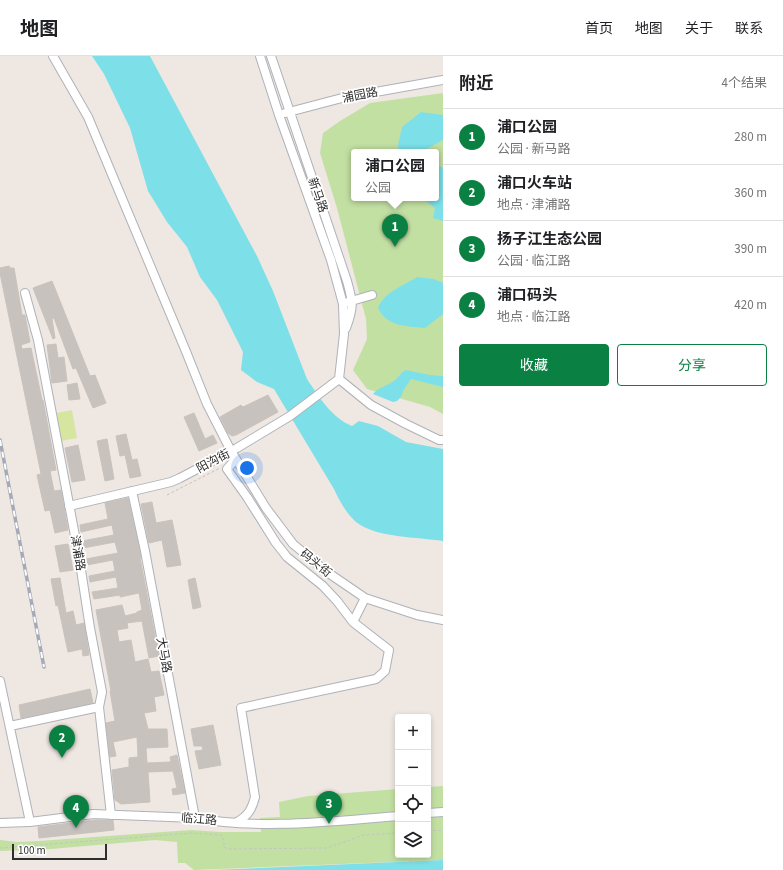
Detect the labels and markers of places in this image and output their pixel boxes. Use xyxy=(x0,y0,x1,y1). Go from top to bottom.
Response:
pin: 1 xyxy=(382,214,408,247)
pin: 2 xyxy=(49,725,75,758)
pin: 3 xyxy=(316,791,342,824)
pin: 4 xyxy=(63,795,89,828)

